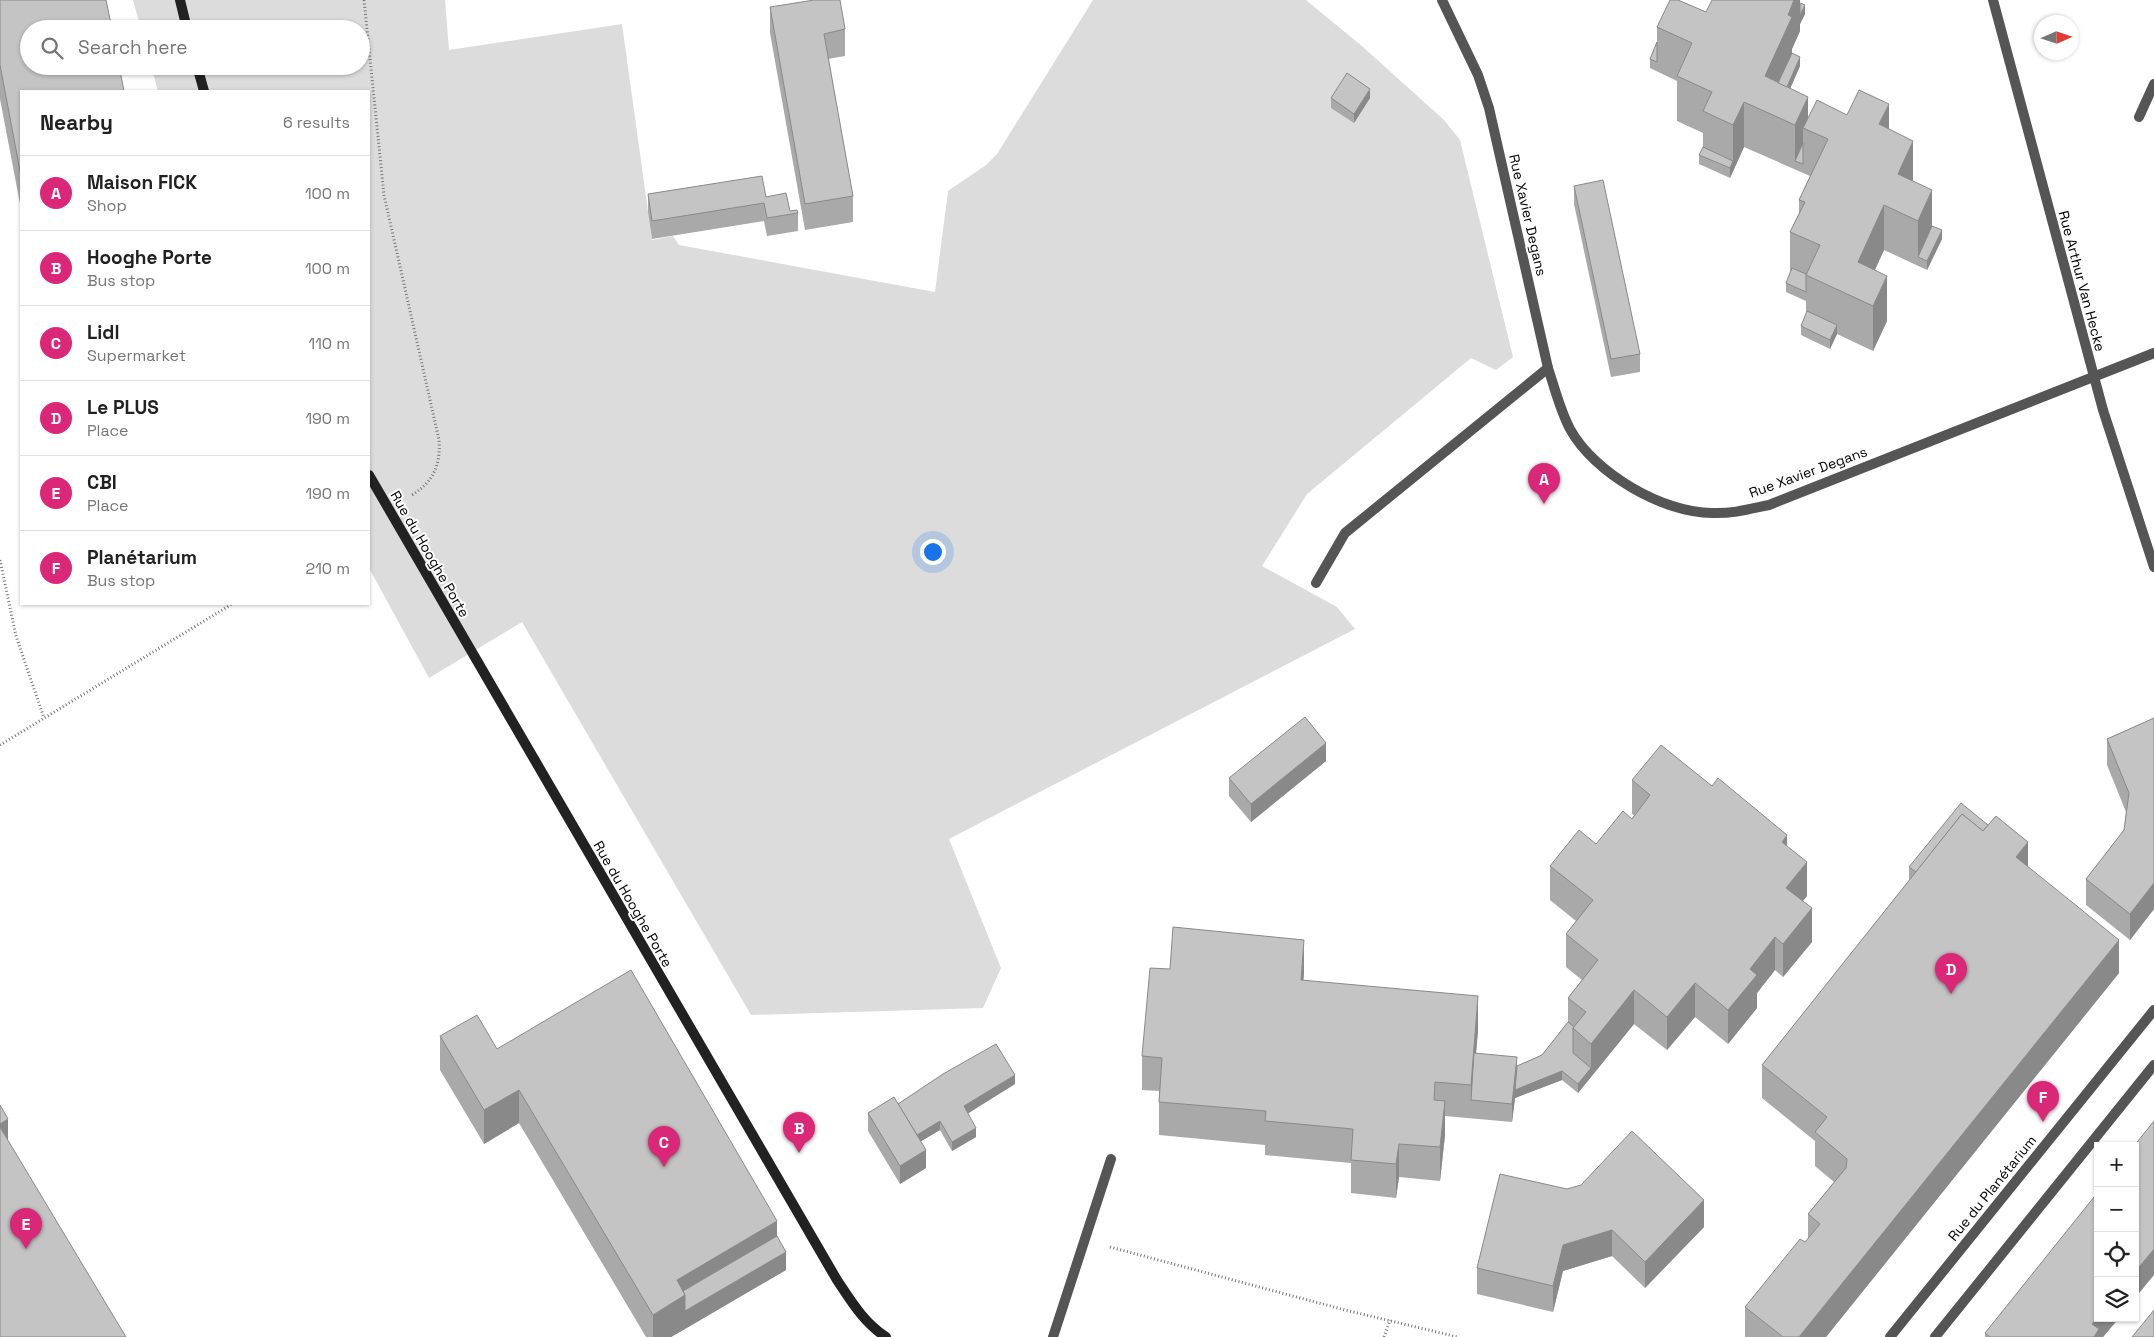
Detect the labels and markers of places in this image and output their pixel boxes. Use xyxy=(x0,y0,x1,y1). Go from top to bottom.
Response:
pin: A xyxy=(1528,463,1560,504)
pin: D xyxy=(1935,953,1967,994)
pin: F xyxy=(2027,1081,2059,1122)
pin: B xyxy=(783,1112,815,1153)
pin: C xyxy=(648,1126,680,1167)
pin: E xyxy=(10,1208,42,1249)

